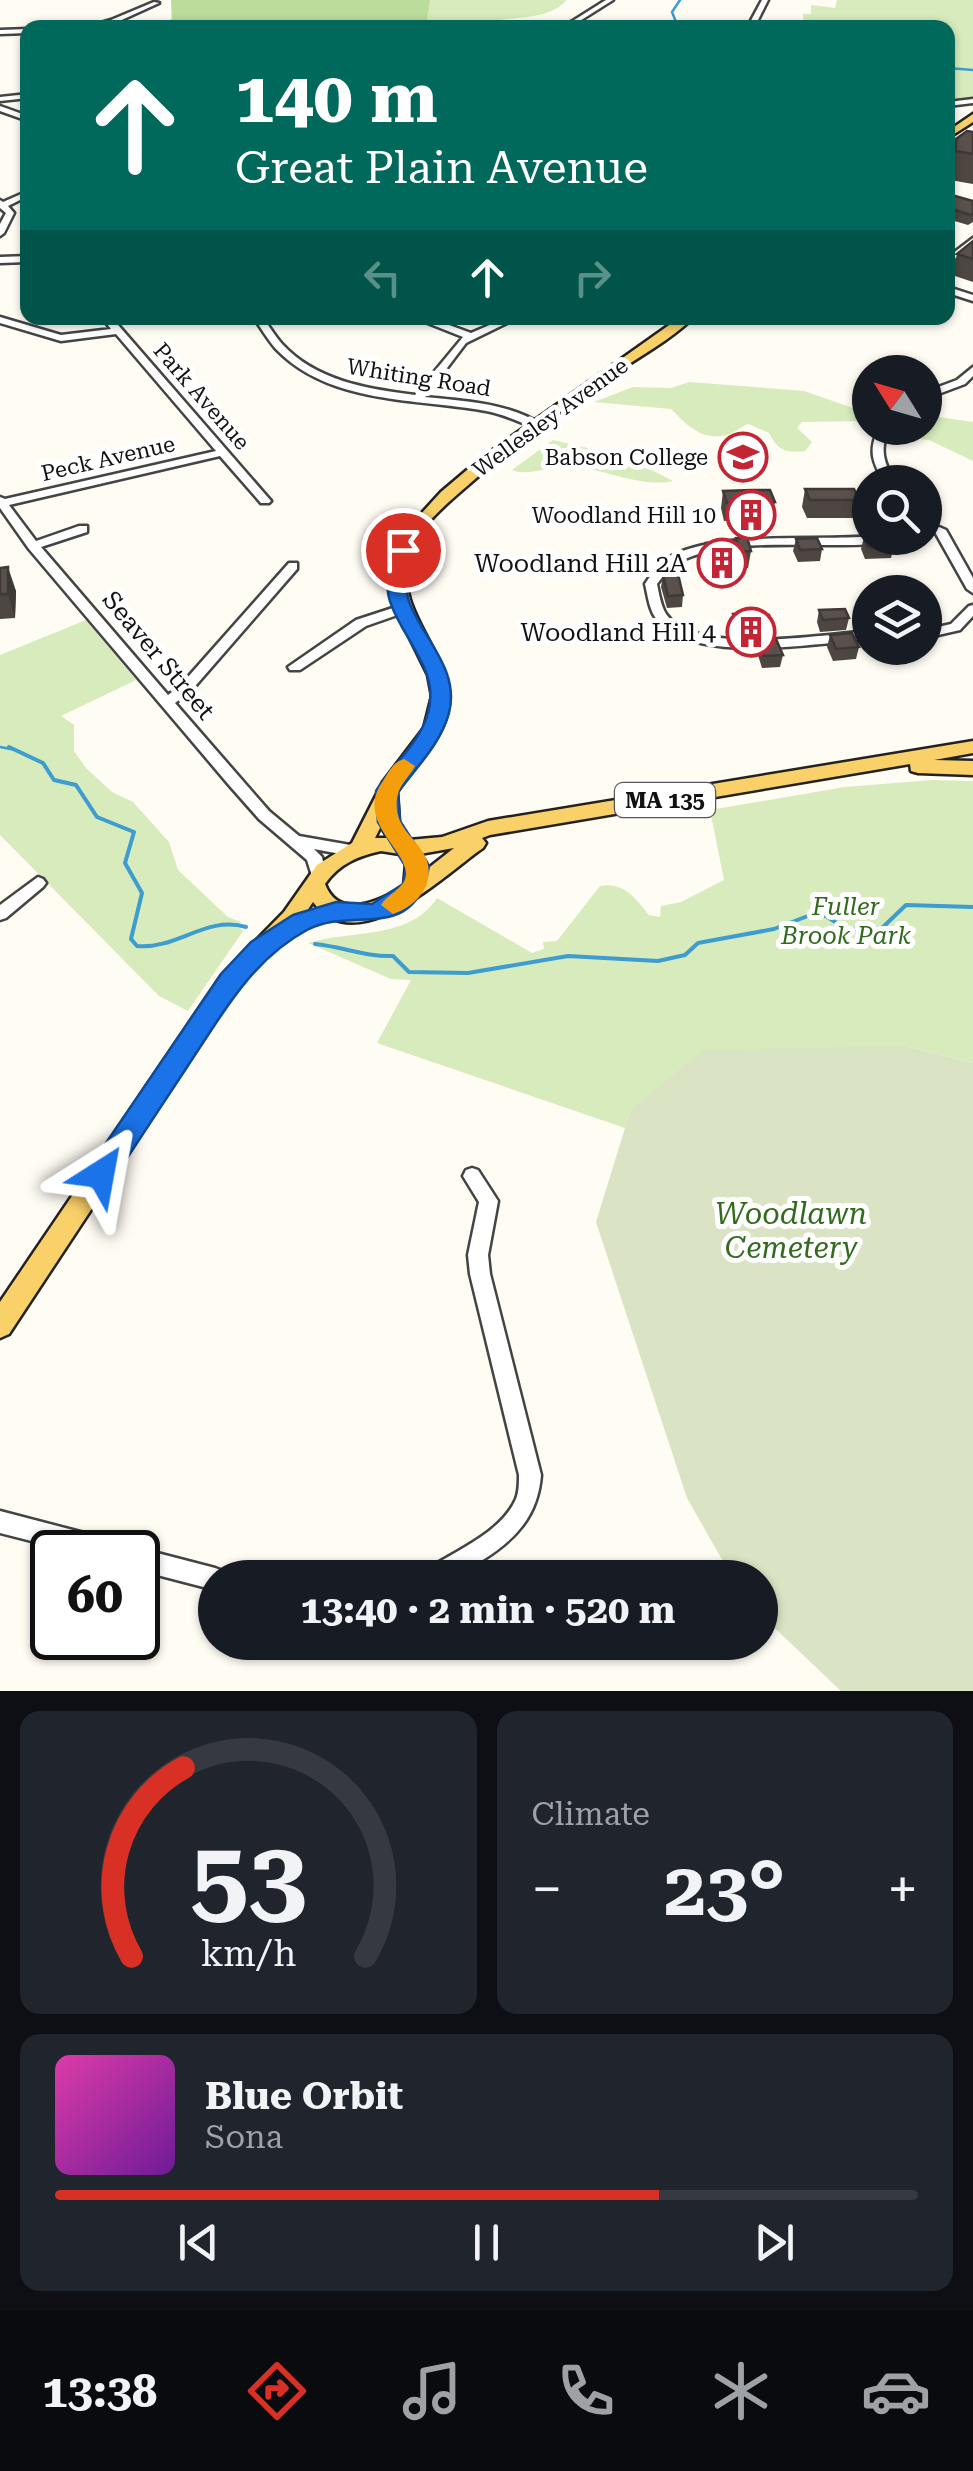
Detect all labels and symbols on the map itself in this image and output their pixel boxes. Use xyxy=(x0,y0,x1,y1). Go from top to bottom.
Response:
street label: Park Avenue xyxy=(149,338,255,455)
street label: Wellesley Avenue xyxy=(468,353,633,482)
street label: Whiting Road xyxy=(345,354,493,401)
north arrow xyxy=(852,355,942,445)
street label: Peck Avenue xyxy=(39,431,177,486)
school or university icon: Babson College xyxy=(717,431,769,483)
place label: Babson College xyxy=(545,445,708,470)
building icon: Woodland Hill 10 xyxy=(725,489,777,541)
place label: Woodland Hill 10 xyxy=(532,503,716,528)
pin xyxy=(361,508,446,593)
building icon: Woodland Hill 2A xyxy=(696,537,748,589)
place label: Woodland Hill 2A xyxy=(474,549,688,578)
street label: Seaver Street xyxy=(97,585,221,725)
building icon: Woodland Hill 4 xyxy=(725,606,777,658)
place label: Woodland Hill 4 xyxy=(521,618,716,647)
road number: MA 135 xyxy=(615,783,715,817)
park label: Fuller Brook Park xyxy=(780,892,911,950)
position arrow xyxy=(49,1122,153,1226)
park label: Woodlawn Cemetery xyxy=(715,1196,867,1265)
speed limit sign: 60 xyxy=(30,1530,160,1660)

